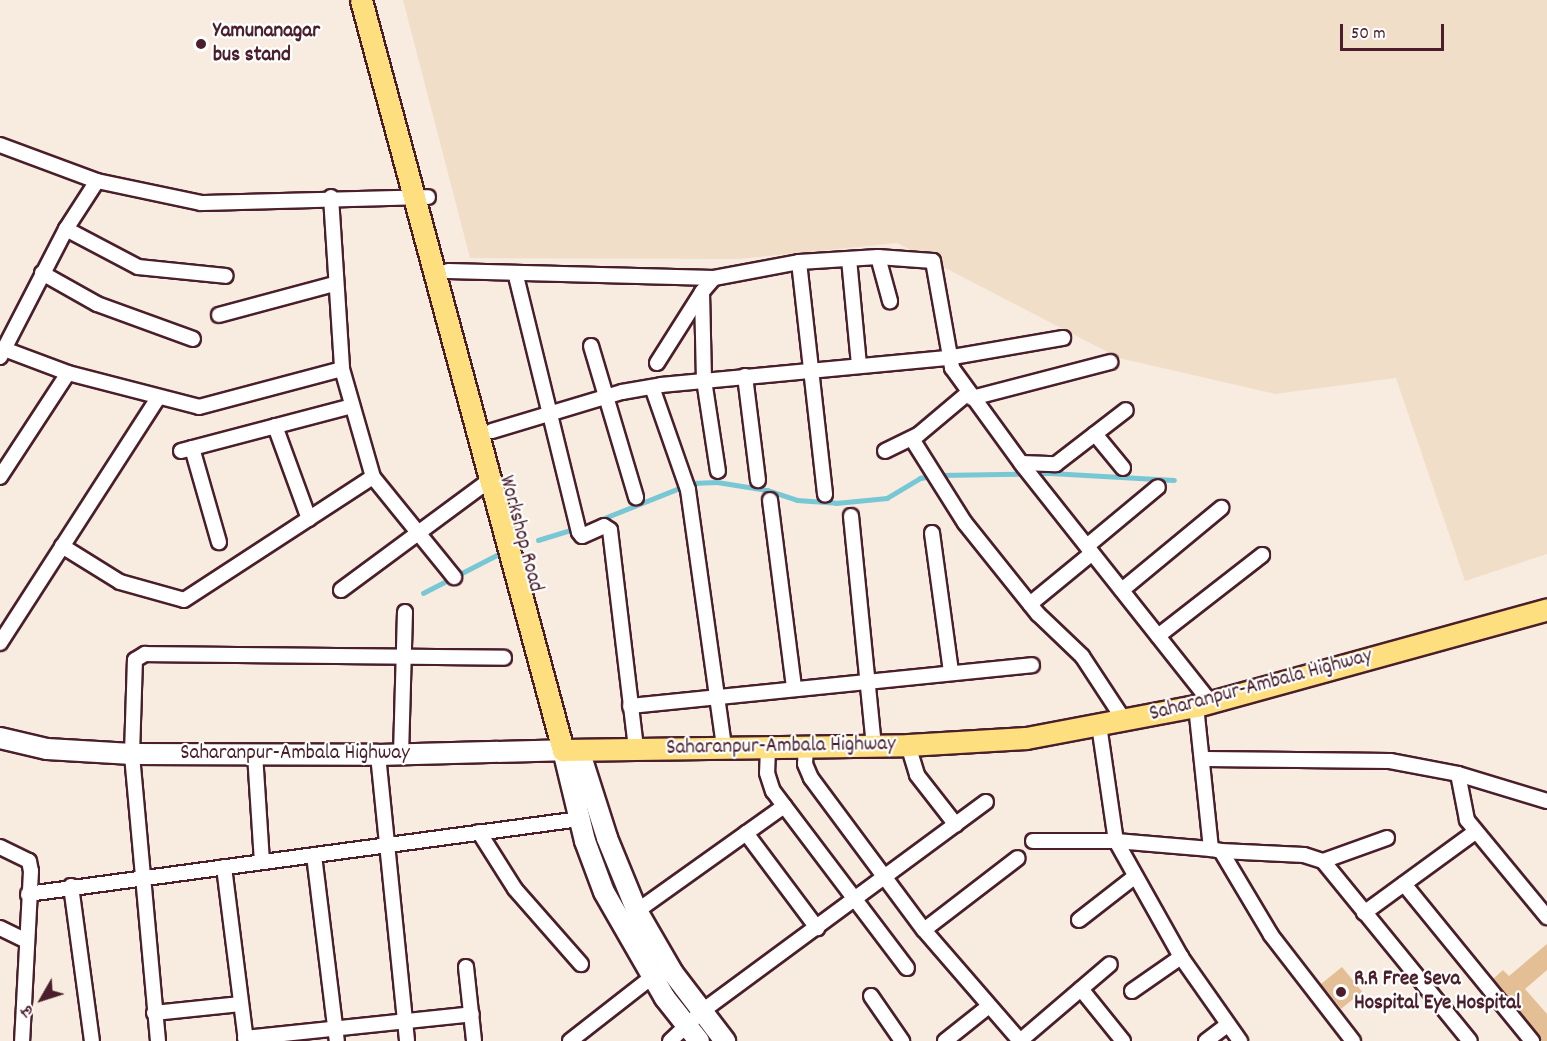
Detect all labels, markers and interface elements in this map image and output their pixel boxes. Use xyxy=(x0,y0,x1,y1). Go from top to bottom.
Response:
scale bar xyxy=(1343,12,1446,50)
place label: Yamunanagar bus stand xyxy=(213,19,320,69)
text: 50 m xyxy=(1351,22,1386,47)
marker: Yamunanagar bus stand xyxy=(194,37,208,51)
street label: Workshop Road xyxy=(492,473,548,595)
street label: Saharanpur-Ambala Highway xyxy=(1147,644,1375,728)
street label: Saharanpur-Ambala Highway xyxy=(666,732,896,762)
street label: Saharanpur-Ambala Highway xyxy=(180,741,410,767)
place label: R.R Free Seva Hospital Eye Hospital xyxy=(1354,967,1521,1017)
north arrow xyxy=(12,969,72,1029)
marker: R.R Free Seva Hospital Eye Hospital xyxy=(1332,983,1350,1001)
text: उ xyxy=(16,1000,39,1021)

